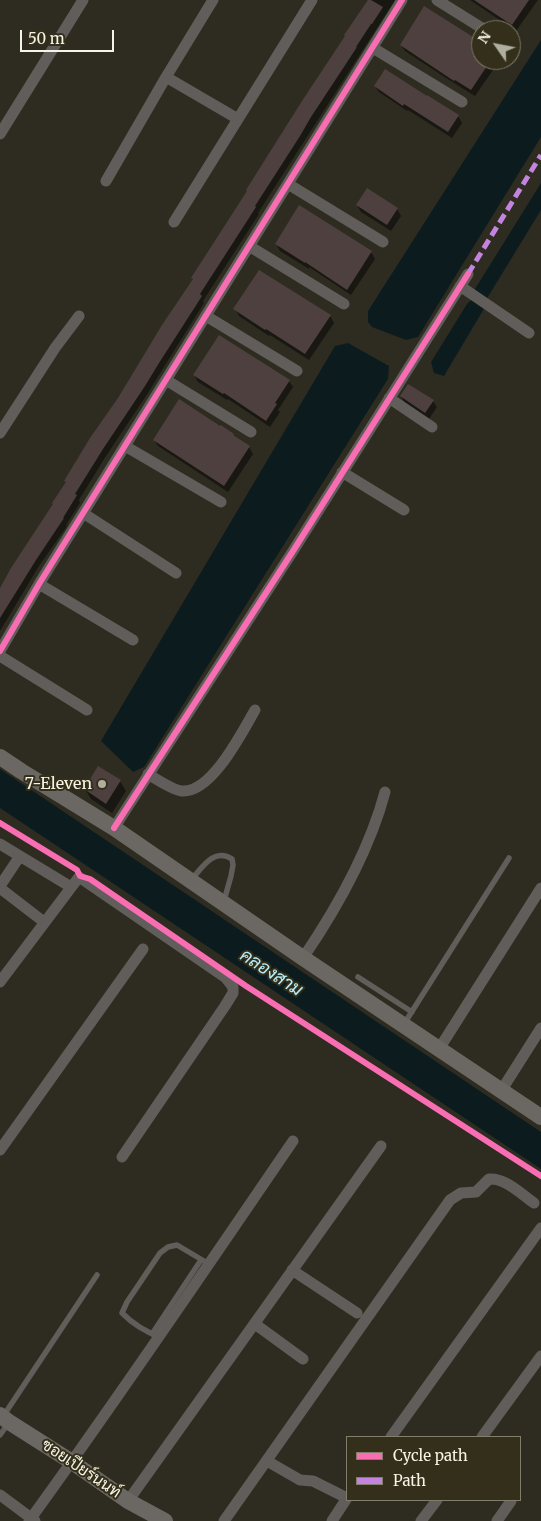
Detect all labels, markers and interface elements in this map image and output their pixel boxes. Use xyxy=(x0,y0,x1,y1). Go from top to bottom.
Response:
scale bar xyxy=(22,20,116,52)
north arrow xyxy=(471,20,521,70)
text: N xyxy=(474,28,495,47)
text: 50 m xyxy=(28,29,65,48)
place label: 7-Eleven xyxy=(25,774,92,794)
marker: 7-Eleven xyxy=(96,778,108,790)
water label: คลองสาม xyxy=(236,945,306,1001)
street label: ซอยเปียร์นนท์ xyxy=(38,1435,124,1503)
legend xyxy=(346,1436,521,1501)
text: Cycle path xyxy=(393,1446,468,1465)
text: Path xyxy=(393,1471,426,1490)

